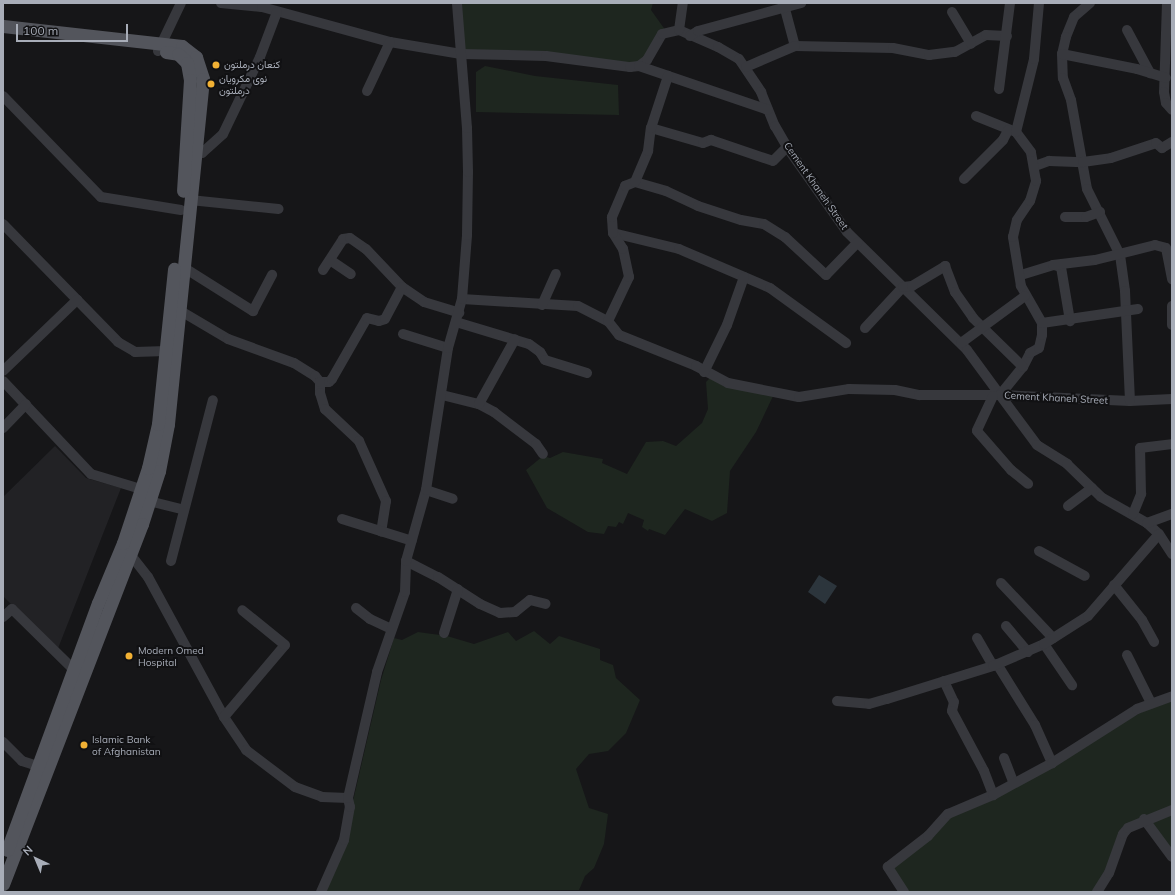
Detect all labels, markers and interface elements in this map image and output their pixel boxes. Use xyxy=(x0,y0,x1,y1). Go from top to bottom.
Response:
scale bar xyxy=(18,16,130,42)
text: 100 m xyxy=(23,23,58,38)
place label: کنعان درملتون xyxy=(224,59,280,71)
marker: کنعان درملتون xyxy=(211,60,221,70)
place label: نوی مکرویان درملتون xyxy=(219,72,267,96)
marker: نوی مکرویان درملتون xyxy=(206,79,216,89)
street label: Cement Khaneh Street xyxy=(781,140,851,232)
street label: Cement Khaneh Street xyxy=(1004,389,1108,407)
place label: Modern Omed Hospital xyxy=(138,644,204,668)
marker: Modern Omed Hospital xyxy=(123,650,135,662)
place label: Islamic Bank of Afghanistan xyxy=(92,733,161,756)
marker: Islamic Bank of Afghanistan xyxy=(79,740,89,750)
north arrow xyxy=(16,839,56,879)
text: N xyxy=(20,842,36,858)

